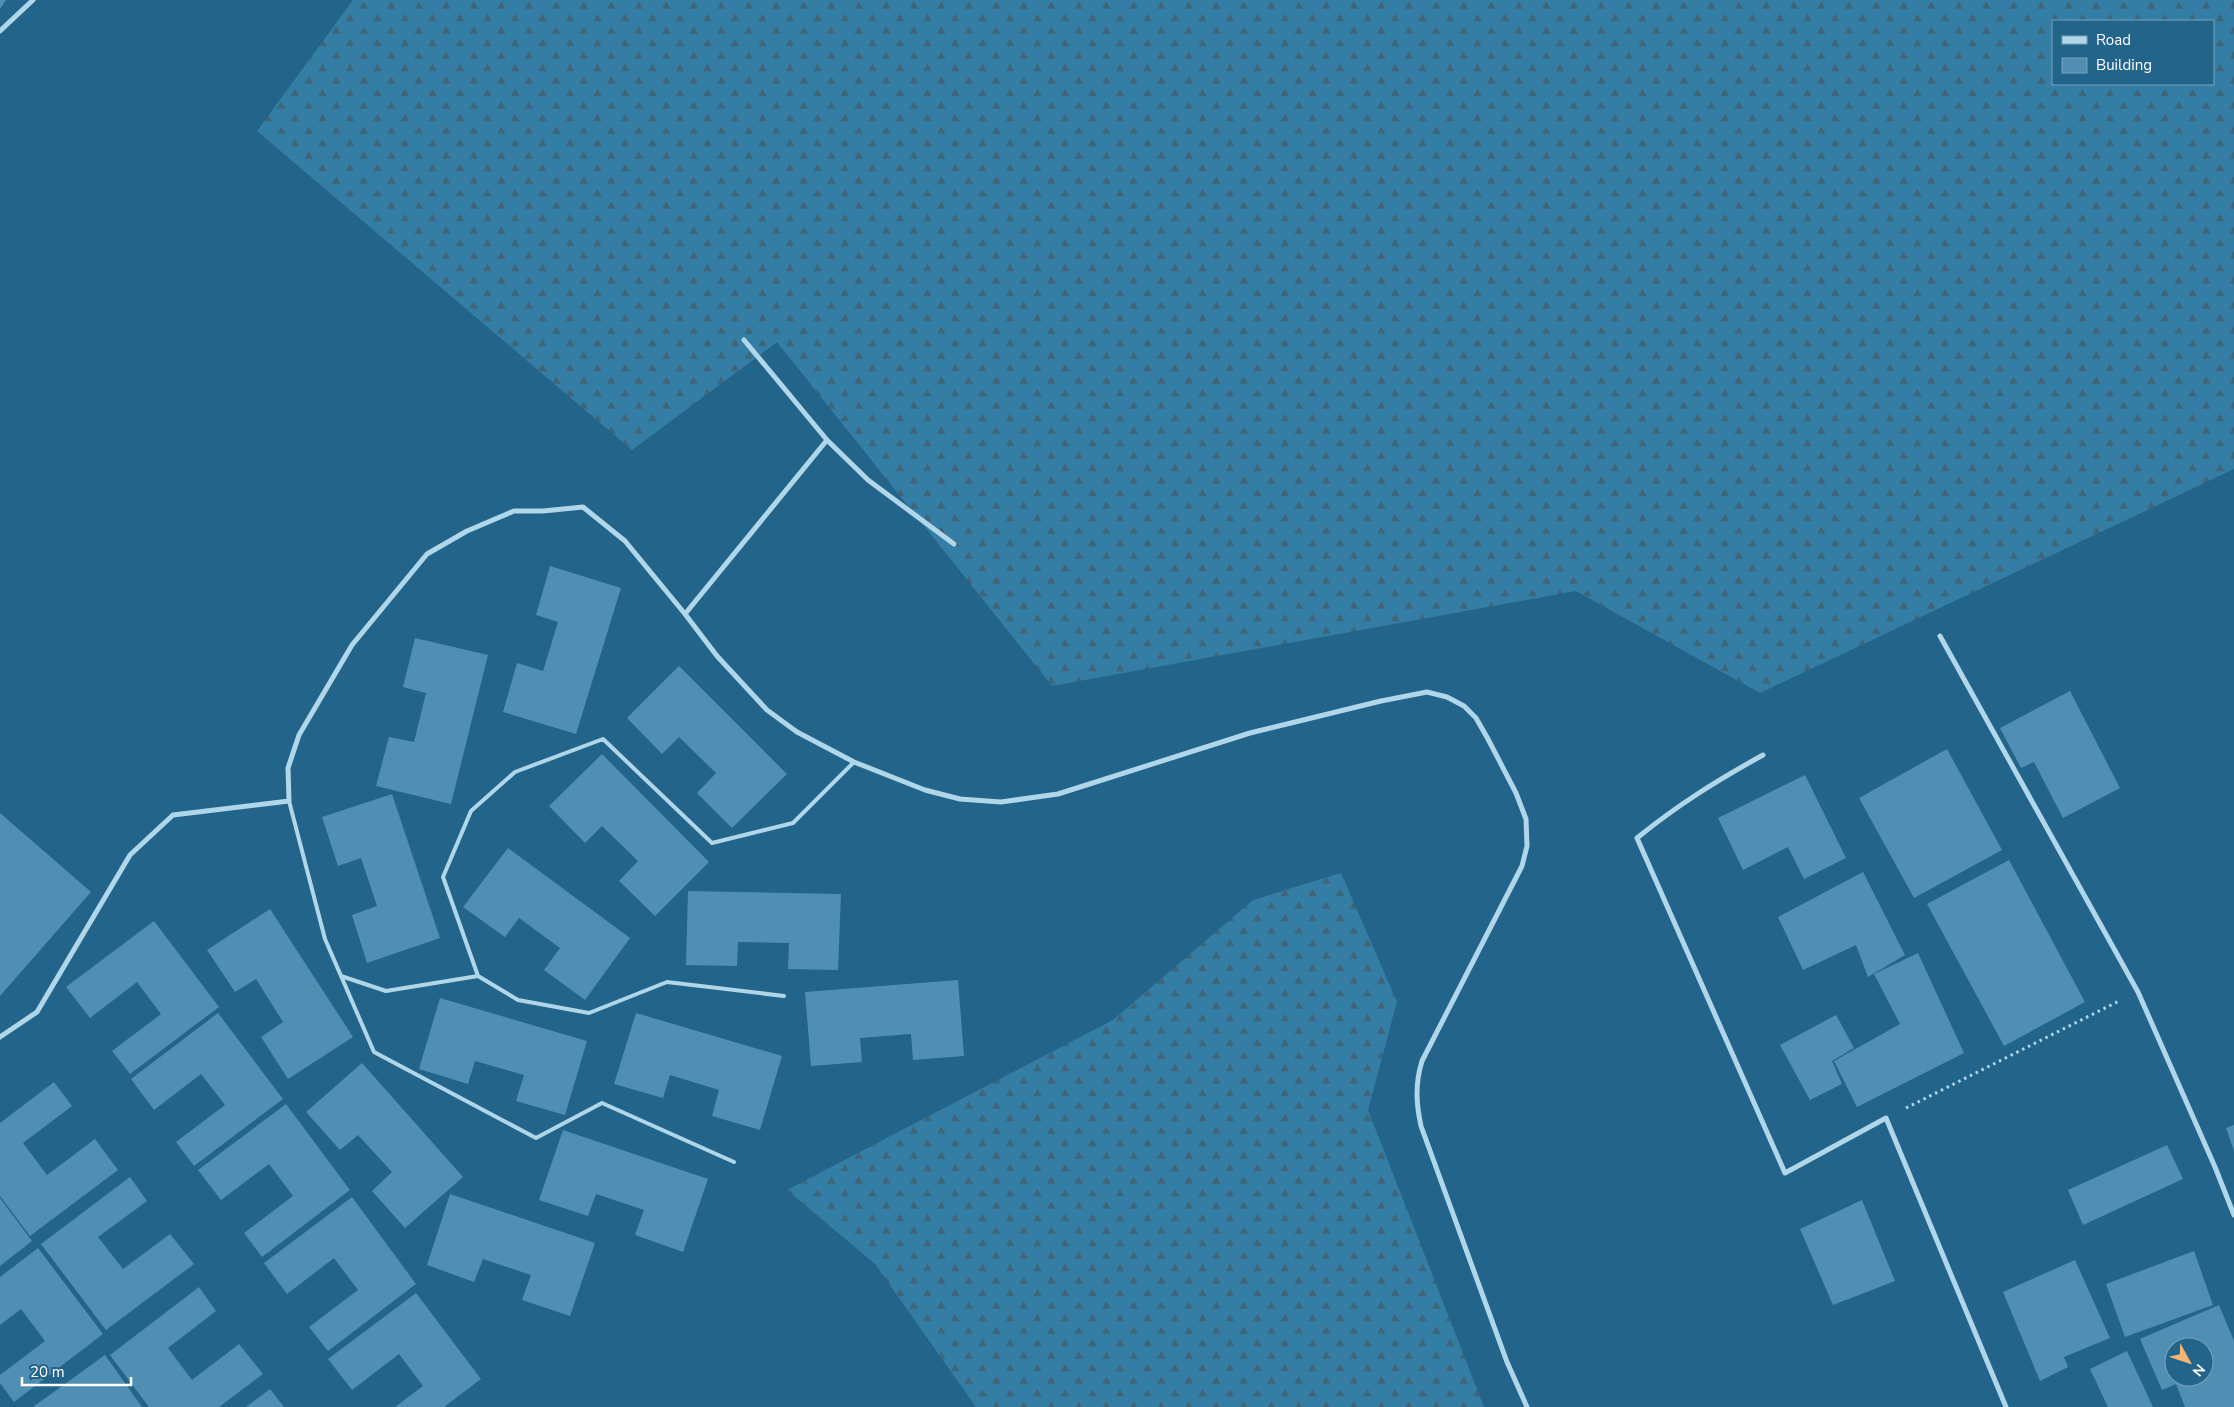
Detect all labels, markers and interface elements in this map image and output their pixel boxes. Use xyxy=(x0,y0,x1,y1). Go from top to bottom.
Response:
legend xyxy=(2052,20,2214,85)
text: Road xyxy=(2096,30,2131,50)
text: Building xyxy=(2096,55,2152,75)
north arrow xyxy=(2164,1337,2214,1387)
scale bar xyxy=(22,1354,131,1386)
text: N xyxy=(2188,1360,2209,1380)
text: 20 m xyxy=(30,1362,65,1382)

